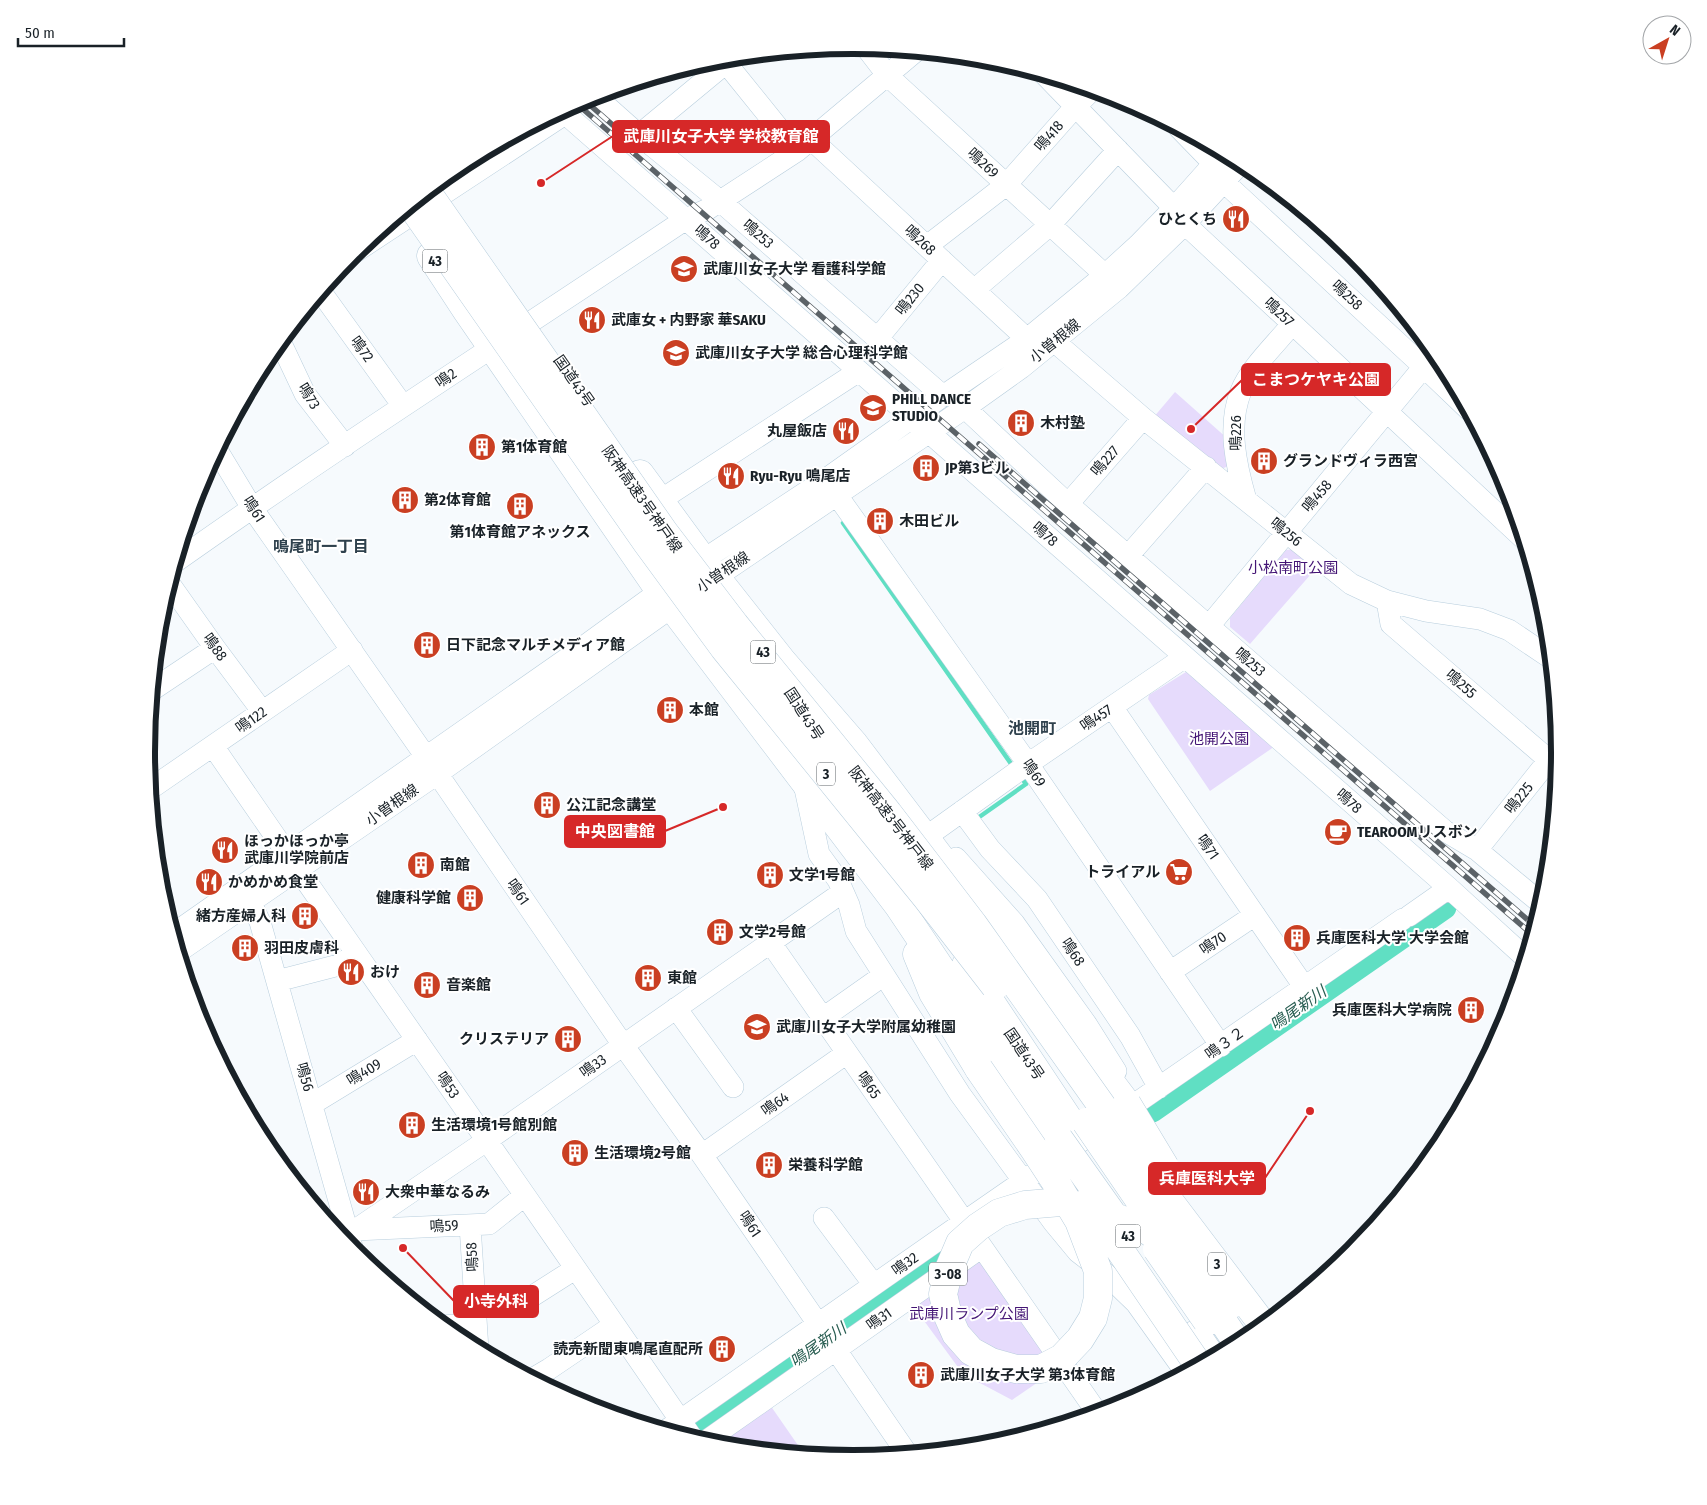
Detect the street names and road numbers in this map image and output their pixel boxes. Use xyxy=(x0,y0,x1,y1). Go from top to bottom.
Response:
street label: 鳴418 xyxy=(1031,117,1067,155)
street label: 鳴269 xyxy=(964,144,1002,182)
street label: 鳴253 xyxy=(739,216,777,252)
street label: 鳴78 xyxy=(690,221,724,253)
street label: 鳴268 xyxy=(900,221,940,259)
road number: 43 xyxy=(422,250,448,272)
street label: 鳴258 xyxy=(1328,276,1366,314)
street label: 鳴230 xyxy=(892,279,928,319)
street label: 鳴257 xyxy=(1260,294,1298,330)
street label: 小曽根線 xyxy=(1026,315,1084,367)
street label: 鳴72 xyxy=(347,333,378,366)
street label: 国道43号 xyxy=(550,352,598,410)
street label: 鳴2 xyxy=(432,364,460,392)
street label: 鳴73 xyxy=(294,379,324,413)
street label: 鳴226 xyxy=(1227,415,1245,451)
street label: 阪神高速3号神戸線 xyxy=(598,442,686,556)
street label: 鳴227 xyxy=(1087,442,1123,480)
street label: 鳴458 xyxy=(1298,476,1336,516)
street label: 鳴61 xyxy=(239,493,269,525)
street label: 鳴256 xyxy=(1266,514,1306,550)
street label: 鳴78 xyxy=(1028,518,1062,550)
street label: 小曽根線 xyxy=(693,548,753,596)
street label: 鳴88 xyxy=(199,630,231,664)
road number: 43 xyxy=(750,640,776,664)
street label: 鳴253 xyxy=(1231,644,1269,680)
street label: 鳴255 xyxy=(1442,666,1480,702)
street label: 国道43号 xyxy=(780,684,828,744)
street label: 鳴457 xyxy=(1077,701,1115,735)
street label: 鳴122 xyxy=(232,703,270,737)
street label: 鳴69 xyxy=(1018,756,1050,790)
road number: 3 xyxy=(817,762,835,786)
street label: 阪神高速3号神戸線 xyxy=(845,763,937,873)
street label: 鳴225 xyxy=(1501,779,1537,817)
street label: 小曽根線 xyxy=(362,780,422,830)
street label: 鳴78 xyxy=(1332,785,1366,817)
street label: 鳴71 xyxy=(1193,831,1223,863)
street label: 鳴61 xyxy=(503,876,533,908)
street label: 鳴70 xyxy=(1196,928,1230,958)
street label: 鳴68 xyxy=(1057,935,1089,969)
street label: 鳴３２ xyxy=(1201,1023,1249,1063)
street label: 国道43号 xyxy=(1000,1025,1048,1083)
street label: 鳴33 xyxy=(576,1050,610,1082)
street label: 鳴409 xyxy=(343,1055,385,1089)
street label: 鳴56 xyxy=(292,1060,318,1094)
street label: 鳴53 xyxy=(433,1068,464,1102)
street label: 鳴65 xyxy=(853,1068,885,1102)
street label: 鳴64 xyxy=(758,1088,792,1120)
street label: 鳴61 xyxy=(735,1208,765,1240)
street label: 鳴59 xyxy=(429,1216,459,1236)
road number: 43 xyxy=(1116,1224,1140,1248)
street label: 鳴58 xyxy=(462,1242,482,1272)
street label: 鳴32 xyxy=(888,1248,922,1279)
road number: 3 xyxy=(1208,1252,1226,1276)
road number: 3-08 xyxy=(929,1262,967,1286)
street label: 鳴31 xyxy=(863,1304,895,1334)

